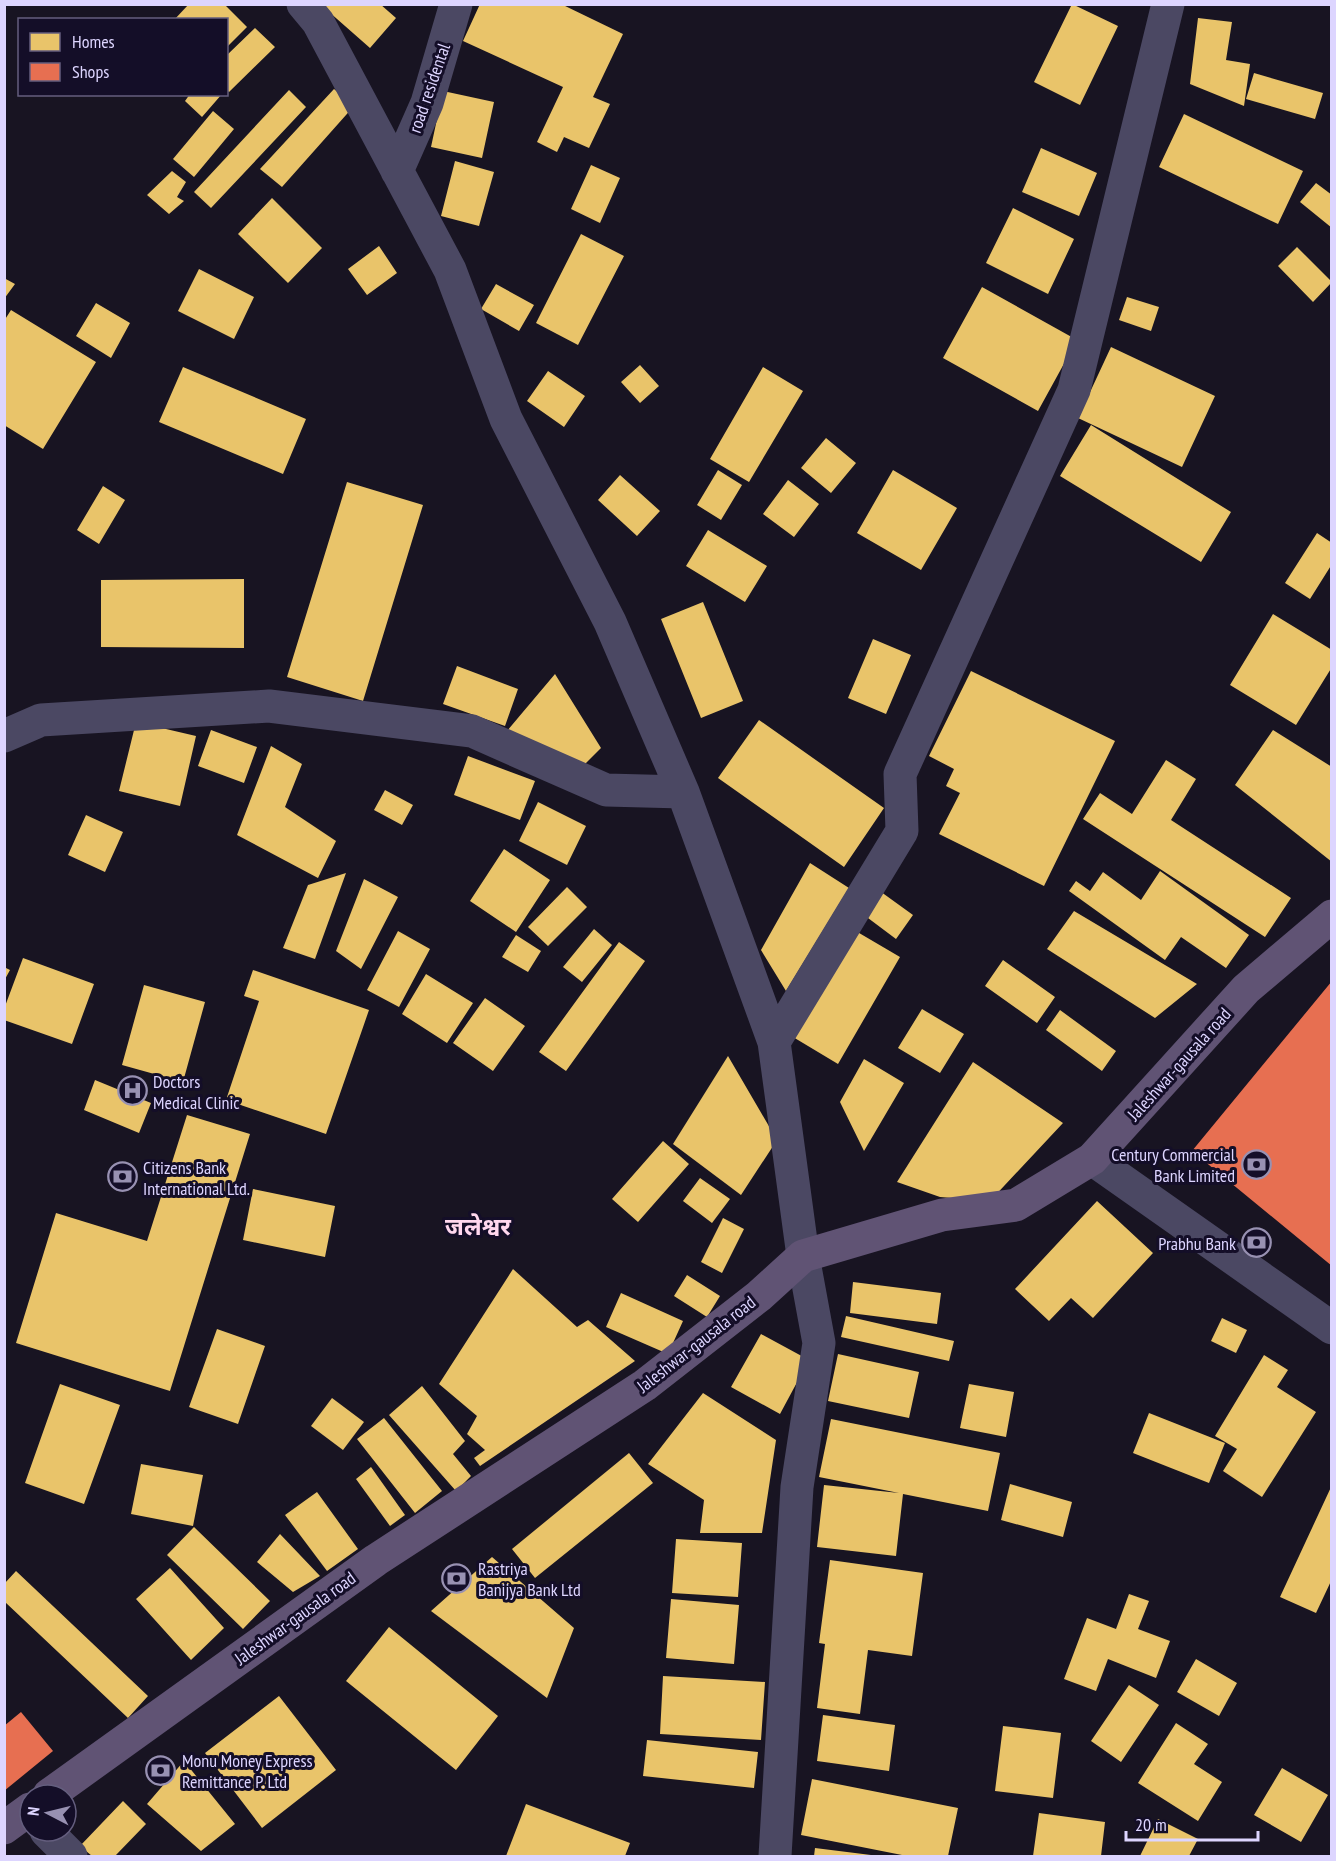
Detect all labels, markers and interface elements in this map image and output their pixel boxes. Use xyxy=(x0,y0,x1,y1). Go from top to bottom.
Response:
legend xyxy=(18,18,228,96)
text: Homes xyxy=(72,30,115,53)
street label: road residental xyxy=(403,39,455,136)
text: Shops xyxy=(72,60,109,83)
street label: Jaleshwar-gausala road xyxy=(1122,1003,1236,1126)
place label: Doctors Medical Clinic xyxy=(153,1070,240,1114)
hospital icon: Doctors Medical Clinic xyxy=(116,1075,148,1107)
place label: Century Commercial Bank Limited xyxy=(1111,1143,1236,1187)
bank icon: Century Commercial Bank Limited xyxy=(1240,1148,1272,1180)
place label: Citizens Bank International Ltd. xyxy=(143,1156,250,1200)
bank icon: Citizens Bank International Ltd. xyxy=(106,1161,138,1193)
district label: जलेश्वर xyxy=(445,1211,511,1242)
bank icon: Prabhu Bank xyxy=(1241,1227,1273,1259)
place label: Prabhu Bank xyxy=(1158,1232,1236,1255)
street label: Jaleshwar-gausala road xyxy=(631,1291,760,1398)
place label: Rastriya Banijya Bank Ltd xyxy=(478,1557,581,1601)
bank icon: Rastriya Banijya Bank Ltd xyxy=(441,1562,473,1594)
street label: Jaleshwar-gausala road xyxy=(229,1566,360,1670)
place label: Monu Money Express Remittance P. Ltd xyxy=(182,1749,313,1793)
bank icon: Monu Money Express Remittance P. Ltd xyxy=(145,1754,177,1786)
north arrow xyxy=(18,1783,78,1843)
scale bar xyxy=(1126,1804,1258,1842)
text: N xyxy=(23,1806,44,1817)
text: 20 m xyxy=(1135,1813,1167,1836)

